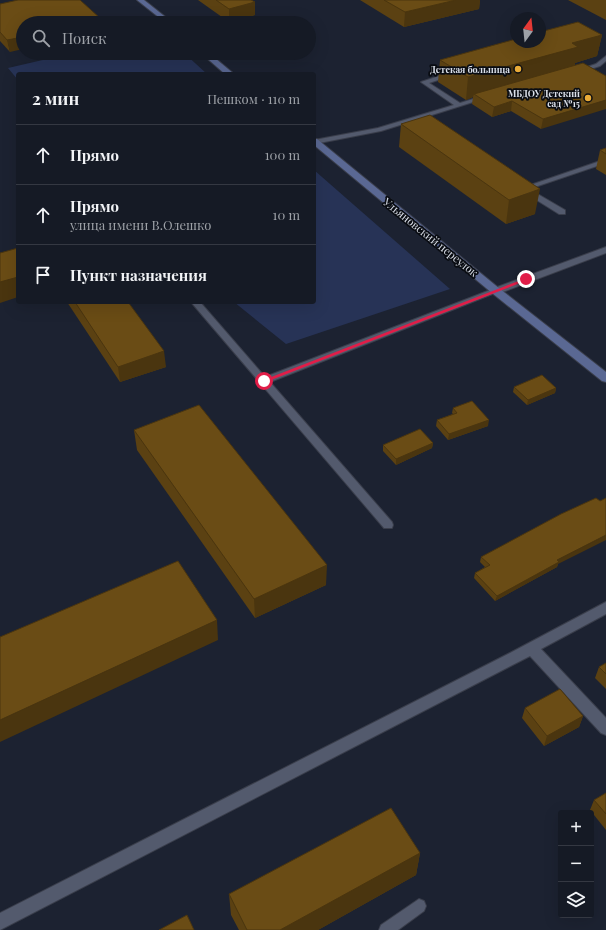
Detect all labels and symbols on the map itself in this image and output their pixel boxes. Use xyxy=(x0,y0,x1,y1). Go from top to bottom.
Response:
north arrow xyxy=(510,12,546,48)
place label: Детская больница xyxy=(430,63,510,75)
marker: Детская больница xyxy=(513,64,523,74)
place label: МБДОУ Детский сад №15 xyxy=(508,87,580,109)
marker: МБДОУ Детский сад №15 xyxy=(583,93,593,103)
street label: Ульяновский переулок xyxy=(380,193,482,280)
route end xyxy=(517,270,535,288)
route start xyxy=(255,372,273,390)

